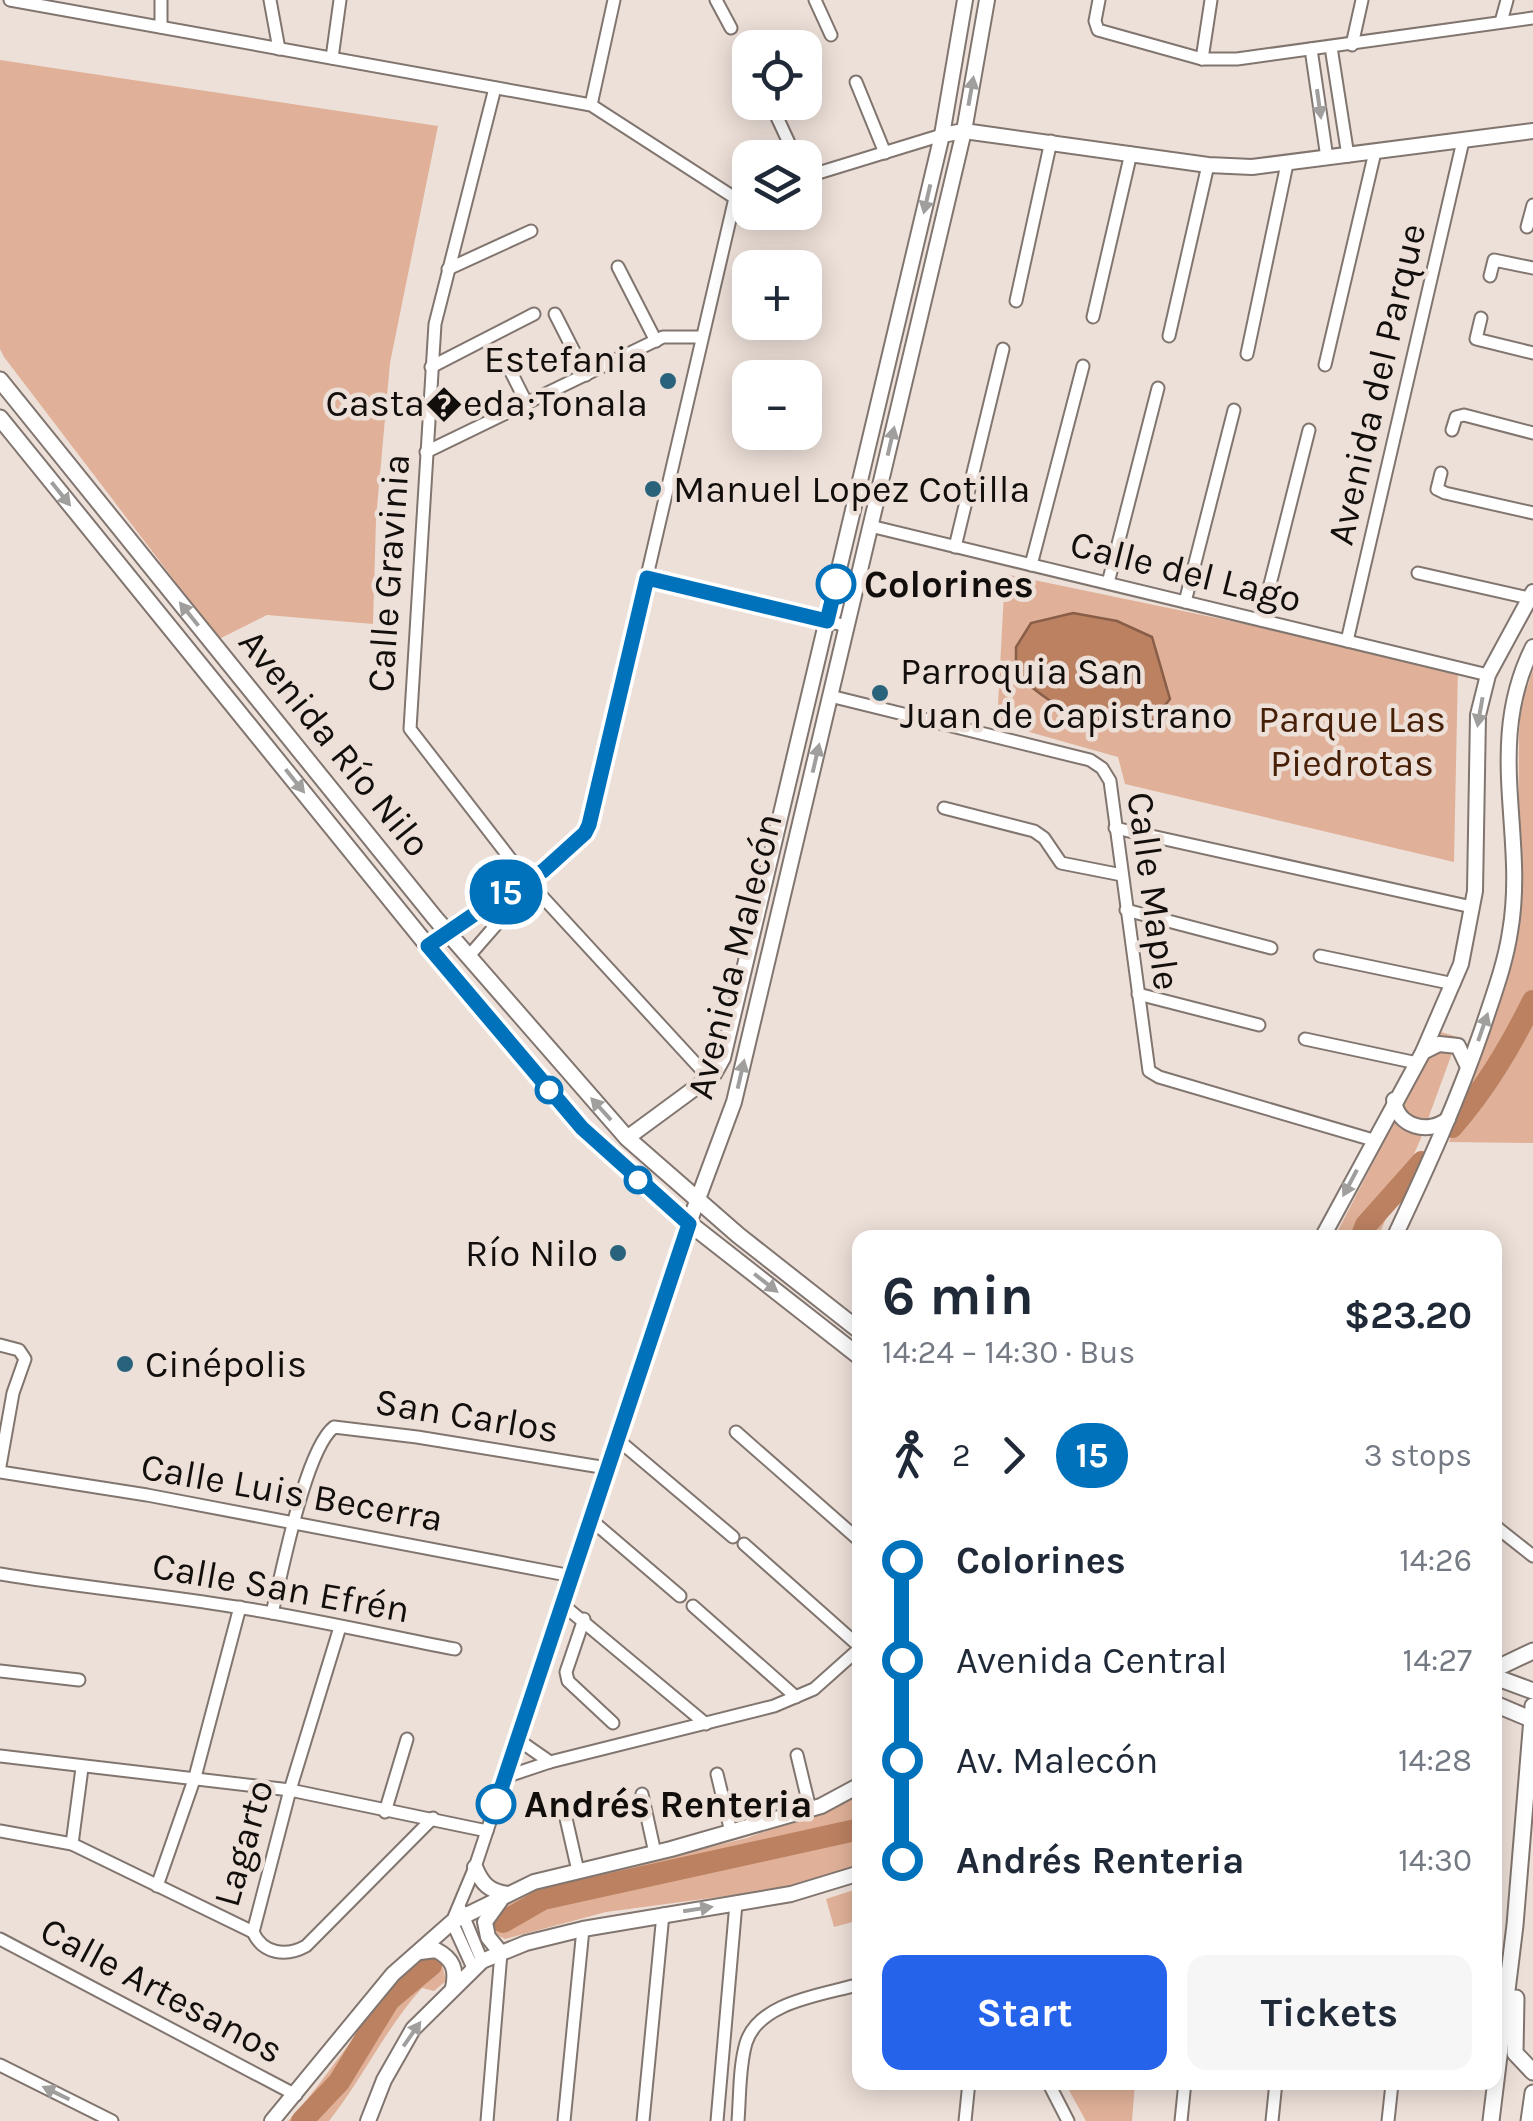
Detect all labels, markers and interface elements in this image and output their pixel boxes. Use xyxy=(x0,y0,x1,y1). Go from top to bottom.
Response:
map controls xyxy=(732,30,822,450)
button: locate xyxy=(732,30,822,120)
one-way arrow xyxy=(964,74,979,106)
one-way arrow xyxy=(1311,89,1327,120)
button: layers xyxy=(732,140,822,230)
one-way arrow xyxy=(919,184,934,215)
street label: Avenida del Parque xyxy=(1318,219,1435,549)
button: + xyxy=(732,250,822,340)
place label: Estefania Casta�eda;Tonala xyxy=(326,337,648,426)
button: − xyxy=(732,360,822,450)
marker: Estefania Casta�eda;Tonala xyxy=(657,370,679,392)
one-way arrow xyxy=(883,425,899,456)
street label: Calle Gravinia xyxy=(358,452,419,694)
place label: Manuel Lopez Cotilla xyxy=(673,467,1030,512)
marker: Manuel Lopez Cotilla xyxy=(642,478,664,500)
one-way arrow xyxy=(50,481,71,506)
street label: Calle del Lago xyxy=(1066,521,1306,622)
place label: Colorines xyxy=(864,562,1034,607)
marker: Colorines xyxy=(817,565,855,603)
one-way arrow xyxy=(179,602,200,627)
street label: Avenida Río Nilo xyxy=(229,621,440,866)
place label: Parroquia San Juan de Capistrano xyxy=(900,649,1233,738)
marker: Parroquia San Juan de Capistrano xyxy=(869,682,891,704)
park label: Parque Las Piedrotas xyxy=(1258,697,1446,786)
one-way arrow xyxy=(1472,697,1487,728)
one-way arrow xyxy=(809,742,824,773)
one-way arrow xyxy=(284,769,305,794)
street label: Calle Maple xyxy=(1117,789,1190,993)
street label: Avenida Malecón xyxy=(677,809,792,1104)
line badge: 15 xyxy=(461,860,551,924)
text: 15 xyxy=(490,872,522,913)
one-way arrow xyxy=(1476,1011,1491,1041)
one-way arrow xyxy=(734,1058,749,1089)
unlabelled marker xyxy=(536,1077,562,1103)
one-way arrow xyxy=(590,1097,612,1122)
unlabelled marker xyxy=(625,1167,651,1193)
one-way arrow xyxy=(1342,1168,1359,1197)
place label: Río Nilo xyxy=(465,1231,598,1276)
marker: Río Nilo xyxy=(607,1242,629,1264)
text: 6 min xyxy=(882,1264,1034,1328)
one-way arrow xyxy=(753,1272,778,1293)
text: $23.20 xyxy=(1344,1293,1472,1338)
text: 14:24 – 14:30 · Bus xyxy=(882,1334,1135,1371)
place label: Cinépolis xyxy=(145,1342,307,1387)
marker: Cinépolis xyxy=(114,1353,136,1375)
street label: San Carlos xyxy=(372,1379,562,1452)
icon: walk xyxy=(882,1428,937,1483)
icon: forward xyxy=(986,1428,1041,1483)
text: 15 xyxy=(1076,1435,1108,1476)
text: 2 xyxy=(952,1437,971,1474)
text: 3 stops xyxy=(1364,1437,1472,1474)
street label: Calle Luis Becerra xyxy=(137,1444,446,1541)
text: Colorines xyxy=(956,1538,1126,1583)
text: 14:26 xyxy=(1399,1542,1472,1579)
street label: Calle San Efrén xyxy=(149,1543,413,1632)
text: Avenida Central xyxy=(956,1638,1228,1683)
text: 14:27 xyxy=(1403,1642,1472,1679)
text: Av. Malecón xyxy=(956,1738,1158,1783)
text: 14:28 xyxy=(1398,1742,1472,1779)
street label: Lagarto xyxy=(204,1775,283,1912)
place label: Andrés Renteria xyxy=(524,1782,813,1827)
marker: Andrés Renteria xyxy=(477,1785,515,1823)
text: Andrés Renteria xyxy=(956,1838,1245,1883)
text: 14:30 xyxy=(1398,1842,1472,1879)
one-way arrow xyxy=(683,1900,714,1916)
street label: Calle Artesanos xyxy=(33,1908,291,2073)
button: Start xyxy=(882,1955,1167,2070)
button: Tickets xyxy=(1187,1955,1472,2070)
one-way arrow xyxy=(402,2021,421,2048)
one-way arrow xyxy=(41,2085,70,2102)

